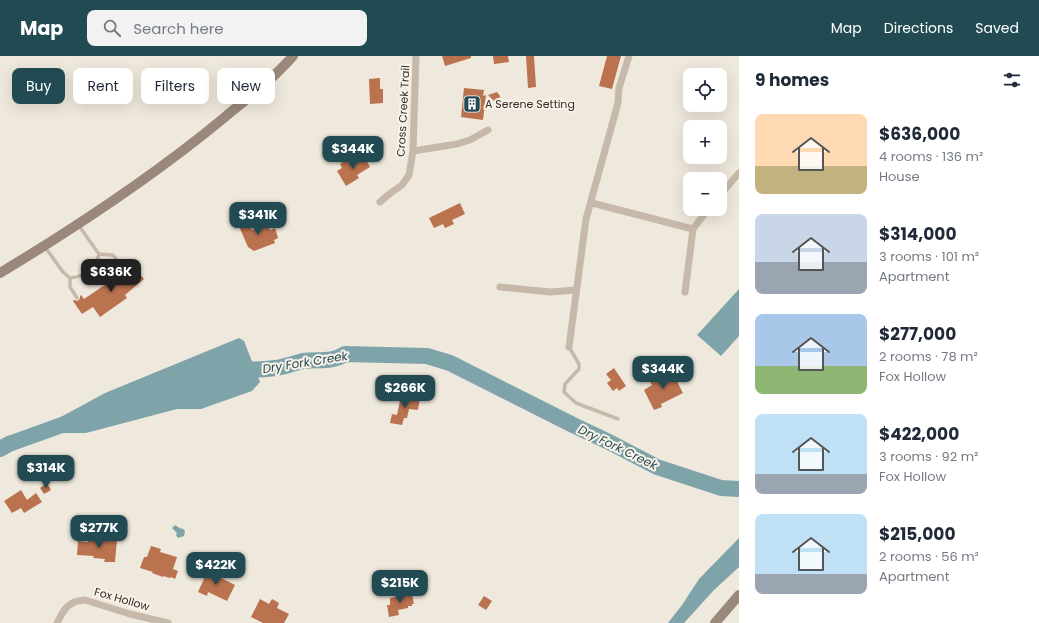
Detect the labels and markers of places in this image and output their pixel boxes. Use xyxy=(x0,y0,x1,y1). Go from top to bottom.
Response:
building icon: A Serene Setting xyxy=(462,94,482,114)
place label: A Serene Setting xyxy=(485,96,575,112)
pin: $344K xyxy=(325,136,381,170)
pin: $341K xyxy=(230,202,286,236)
pin: $636K xyxy=(83,259,139,293)
pin: $344K xyxy=(635,356,691,390)
pin: $266K xyxy=(377,375,433,409)
pin: $314K xyxy=(18,455,74,489)
pin: $277K xyxy=(71,515,127,549)
pin: $422K xyxy=(188,552,244,586)
pin: $215K xyxy=(372,570,428,604)

